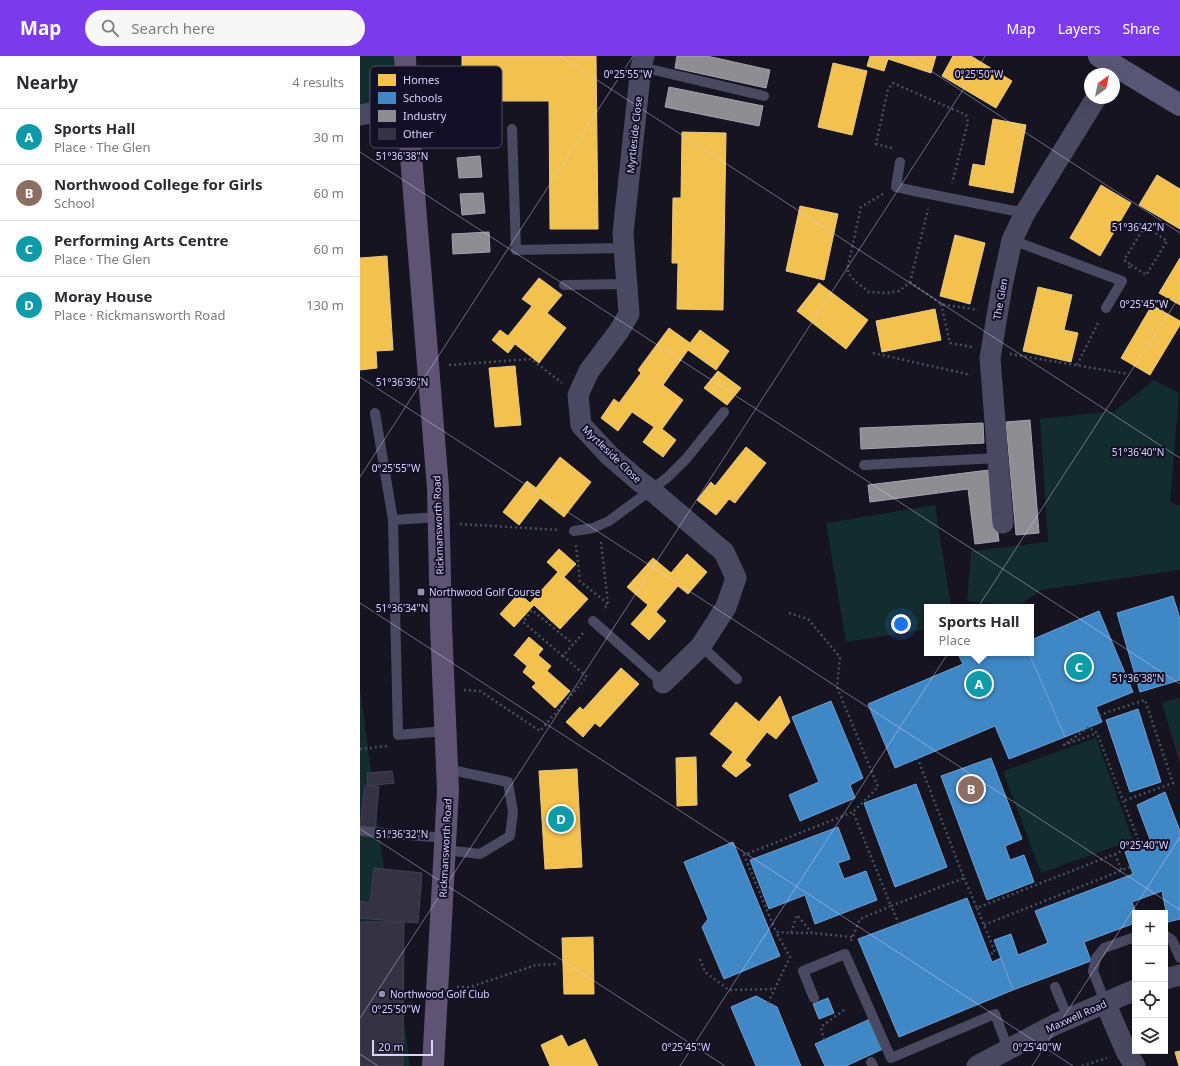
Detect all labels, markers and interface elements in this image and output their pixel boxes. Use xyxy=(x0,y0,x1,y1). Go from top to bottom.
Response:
search box xyxy=(85,10,365,46)
text: Map xyxy=(20,15,61,41)
icon: search xyxy=(99,17,121,39)
text: Search here xyxy=(131,18,215,38)
text: Map xyxy=(1007,19,1036,38)
text: Layers xyxy=(1058,19,1100,38)
text: Share xyxy=(1122,19,1160,38)
legend xyxy=(370,66,502,148)
text: 0°25'55"W xyxy=(604,67,653,81)
text: 0°25'50"W xyxy=(955,67,1004,81)
north arrow xyxy=(1084,68,1120,104)
text: Nearby xyxy=(16,71,78,94)
text: Homes xyxy=(403,72,440,87)
text: 4 results xyxy=(292,73,344,91)
text: Schools xyxy=(403,90,443,105)
street label: Myrtleside Close xyxy=(623,95,645,174)
text: Industry xyxy=(403,108,447,123)
text: Sports Hall xyxy=(54,118,135,138)
text: Other xyxy=(403,126,434,141)
text: A xyxy=(25,128,34,146)
text: 30 m xyxy=(314,128,344,146)
text: Place · The Glen xyxy=(54,138,151,156)
text: 51°36'38"N xyxy=(376,149,428,163)
text: Northwood College for Girls xyxy=(54,174,263,194)
text: B xyxy=(25,184,33,202)
text: 60 m xyxy=(314,184,344,202)
text: School xyxy=(54,194,95,212)
text: 51°36'42"N xyxy=(1112,220,1164,234)
text: Performing Arts Centre xyxy=(54,230,228,250)
text: C xyxy=(25,240,33,258)
text: 60 m xyxy=(314,240,344,258)
text: Place · The Glen xyxy=(54,250,151,268)
street label: The Glen xyxy=(989,277,1011,321)
text: Moray House xyxy=(54,286,152,306)
text: D xyxy=(24,296,34,314)
text: 130 m xyxy=(306,296,344,314)
text: 0°25'45"W xyxy=(1120,297,1169,311)
text: Place · Rickmansworth Road xyxy=(54,306,225,324)
text: 51°36'36"N xyxy=(376,375,428,389)
street label: Myrtleside Close xyxy=(579,422,645,486)
text: 51°36'40"N xyxy=(1112,445,1164,459)
text: 0°25'55"W xyxy=(372,461,421,475)
street label: Rickmansworth Road xyxy=(429,475,447,575)
place label: Northwood Golf Course xyxy=(429,585,541,599)
marker: Northwood Golf Course xyxy=(416,587,426,597)
text: 51°36'34"N xyxy=(376,601,428,615)
popup xyxy=(924,604,1034,656)
text: Sports Hall xyxy=(938,611,1020,631)
your location xyxy=(891,614,911,634)
text: Place xyxy=(938,631,971,649)
pin: C xyxy=(1066,652,1092,682)
pin: A xyxy=(966,669,992,699)
text: 51°36'38"N xyxy=(1112,671,1164,685)
pin: B xyxy=(958,774,984,804)
street label: Rickmansworth Road xyxy=(435,798,455,898)
pin: D xyxy=(548,804,574,834)
text: 51°36'32"N xyxy=(376,827,428,841)
text: 0°25'40"W xyxy=(1120,838,1169,852)
map controls xyxy=(1132,910,1168,1054)
button: + xyxy=(1132,910,1168,946)
button: − xyxy=(1132,946,1168,982)
button: locate xyxy=(1132,982,1168,1018)
place label: Northwood Golf Club xyxy=(390,987,489,1001)
marker: Northwood Golf Club xyxy=(377,989,387,999)
street label: Maxwell Road xyxy=(1043,996,1109,1036)
text: 0°25'50"W xyxy=(372,1002,421,1016)
button: layers xyxy=(1132,1018,1168,1054)
scale bar xyxy=(372,1038,433,1057)
text: 20 m xyxy=(378,1039,404,1054)
text: 0°25'45"W xyxy=(662,1040,711,1054)
text: 0°25'40"W xyxy=(1013,1040,1062,1054)

